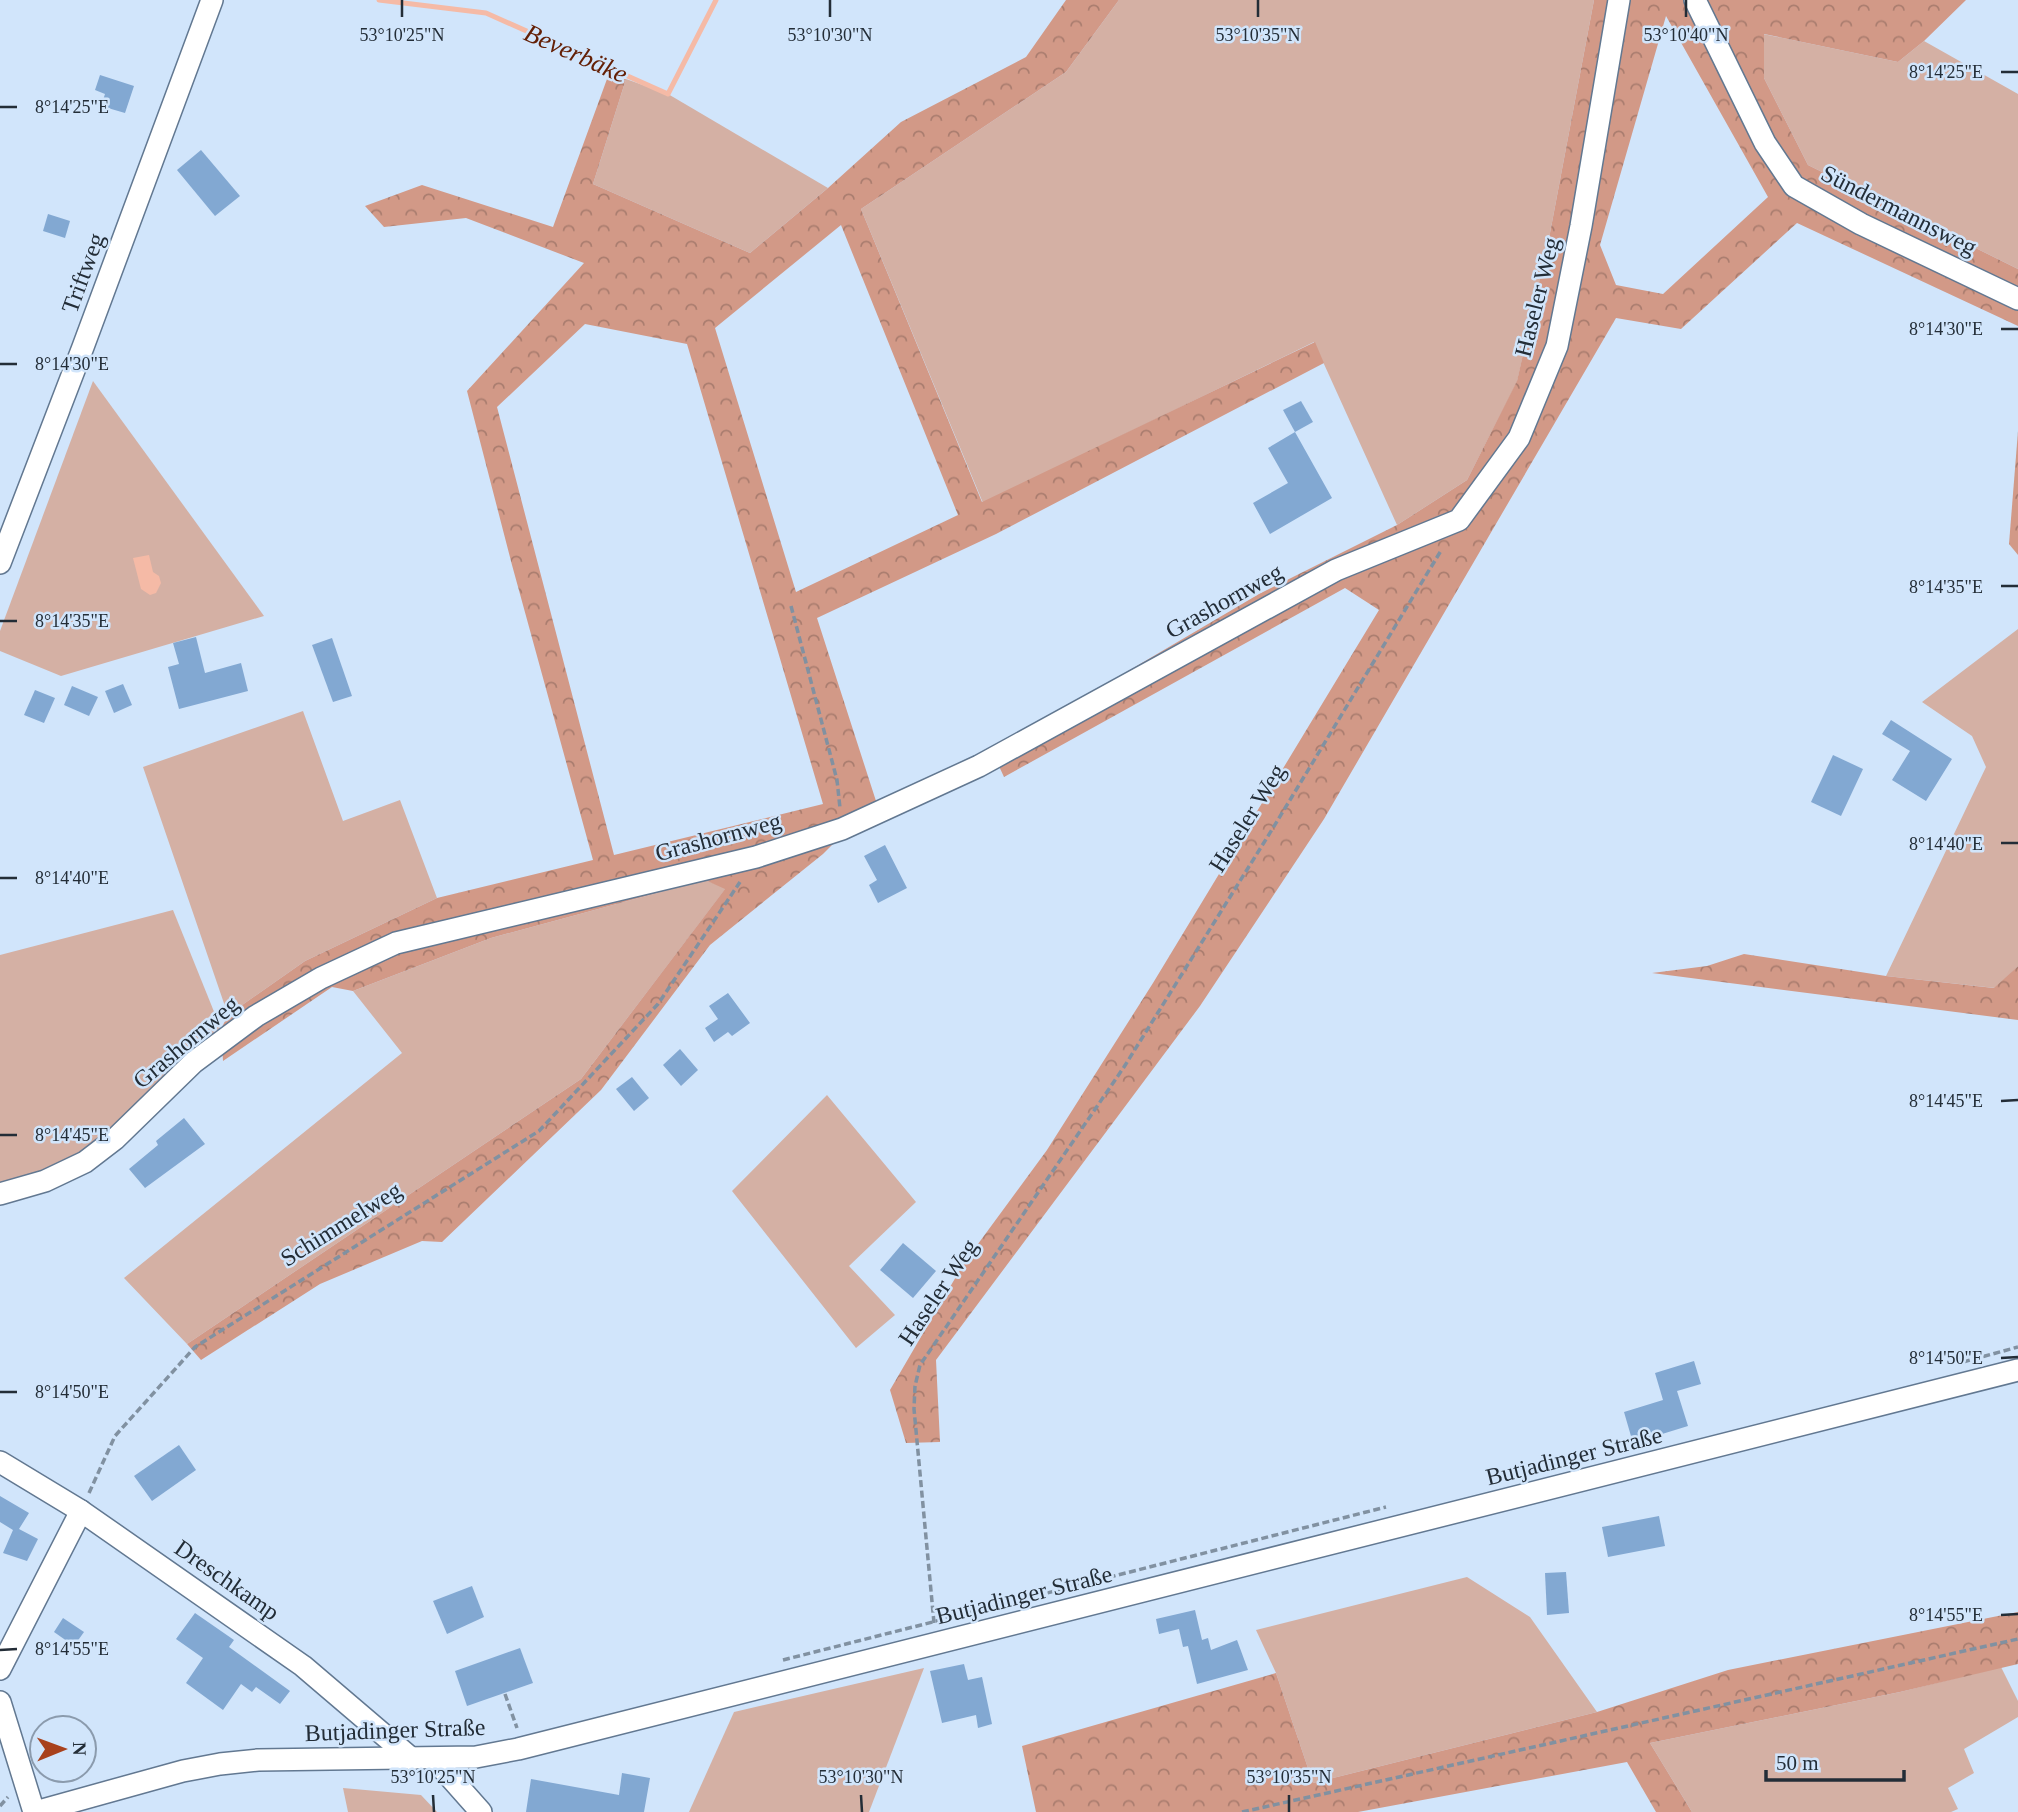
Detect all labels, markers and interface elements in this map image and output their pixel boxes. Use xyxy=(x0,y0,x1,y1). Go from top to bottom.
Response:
water label: Beverbäke xyxy=(520,18,632,89)
text: 53°10'25"N xyxy=(360,25,444,45)
text: 53°10'30"N xyxy=(788,25,872,45)
text: 53°10'35"N xyxy=(1216,25,1300,45)
text: 53°10'40"N xyxy=(1644,25,1728,45)
text: 8°14'25"E xyxy=(1909,62,1983,82)
text: 8°14'25"E xyxy=(35,97,109,117)
street label: Sündermannsweg xyxy=(1817,160,1981,260)
street label: Triftweg xyxy=(57,229,109,317)
street label: Haseler Weg xyxy=(1510,235,1564,359)
text: 8°14'30"E xyxy=(1909,319,1983,339)
text: 8°14'30"E xyxy=(35,354,109,374)
street label: Grashornweg xyxy=(1161,558,1287,644)
text: 8°14'35"E xyxy=(1909,577,1983,597)
text: 8°14'35"E xyxy=(35,611,109,631)
street label: Haseler Weg xyxy=(1204,759,1290,877)
street label: Grashornweg xyxy=(652,808,784,866)
text: 8°14'40"E xyxy=(1909,834,1983,854)
text: 8°14'40"E xyxy=(35,868,109,888)
street label: Grashornweg xyxy=(128,990,244,1094)
text: 8°14'45"E xyxy=(1909,1091,1983,1111)
text: 8°14'45"E xyxy=(35,1125,109,1145)
street label: Schimmelweg xyxy=(276,1177,406,1271)
street label: Haseler Weg xyxy=(893,1234,983,1350)
text: 8°14'50"E xyxy=(1909,1348,1983,1368)
text: 8°14'50"E xyxy=(35,1382,109,1402)
street label: Butjadinger Straße xyxy=(1483,1422,1665,1490)
street label: Dreschkamp xyxy=(170,1535,284,1625)
street label: Butjadinger Straße xyxy=(933,1561,1115,1629)
text: 8°14'55"E xyxy=(1909,1605,1983,1625)
text: 8°14'55"E xyxy=(35,1639,109,1659)
north arrow xyxy=(28,1714,98,1784)
street label: Butjadinger Straße xyxy=(304,1714,486,1746)
scale bar xyxy=(1766,1738,1904,1782)
text: N xyxy=(69,1742,90,1756)
text: 50 m xyxy=(1776,1751,1819,1775)
text: 53°10'25"N xyxy=(391,1767,475,1787)
text: 53°10'30"N xyxy=(819,1767,903,1787)
text: 53°10'35"N xyxy=(1247,1767,1331,1787)

